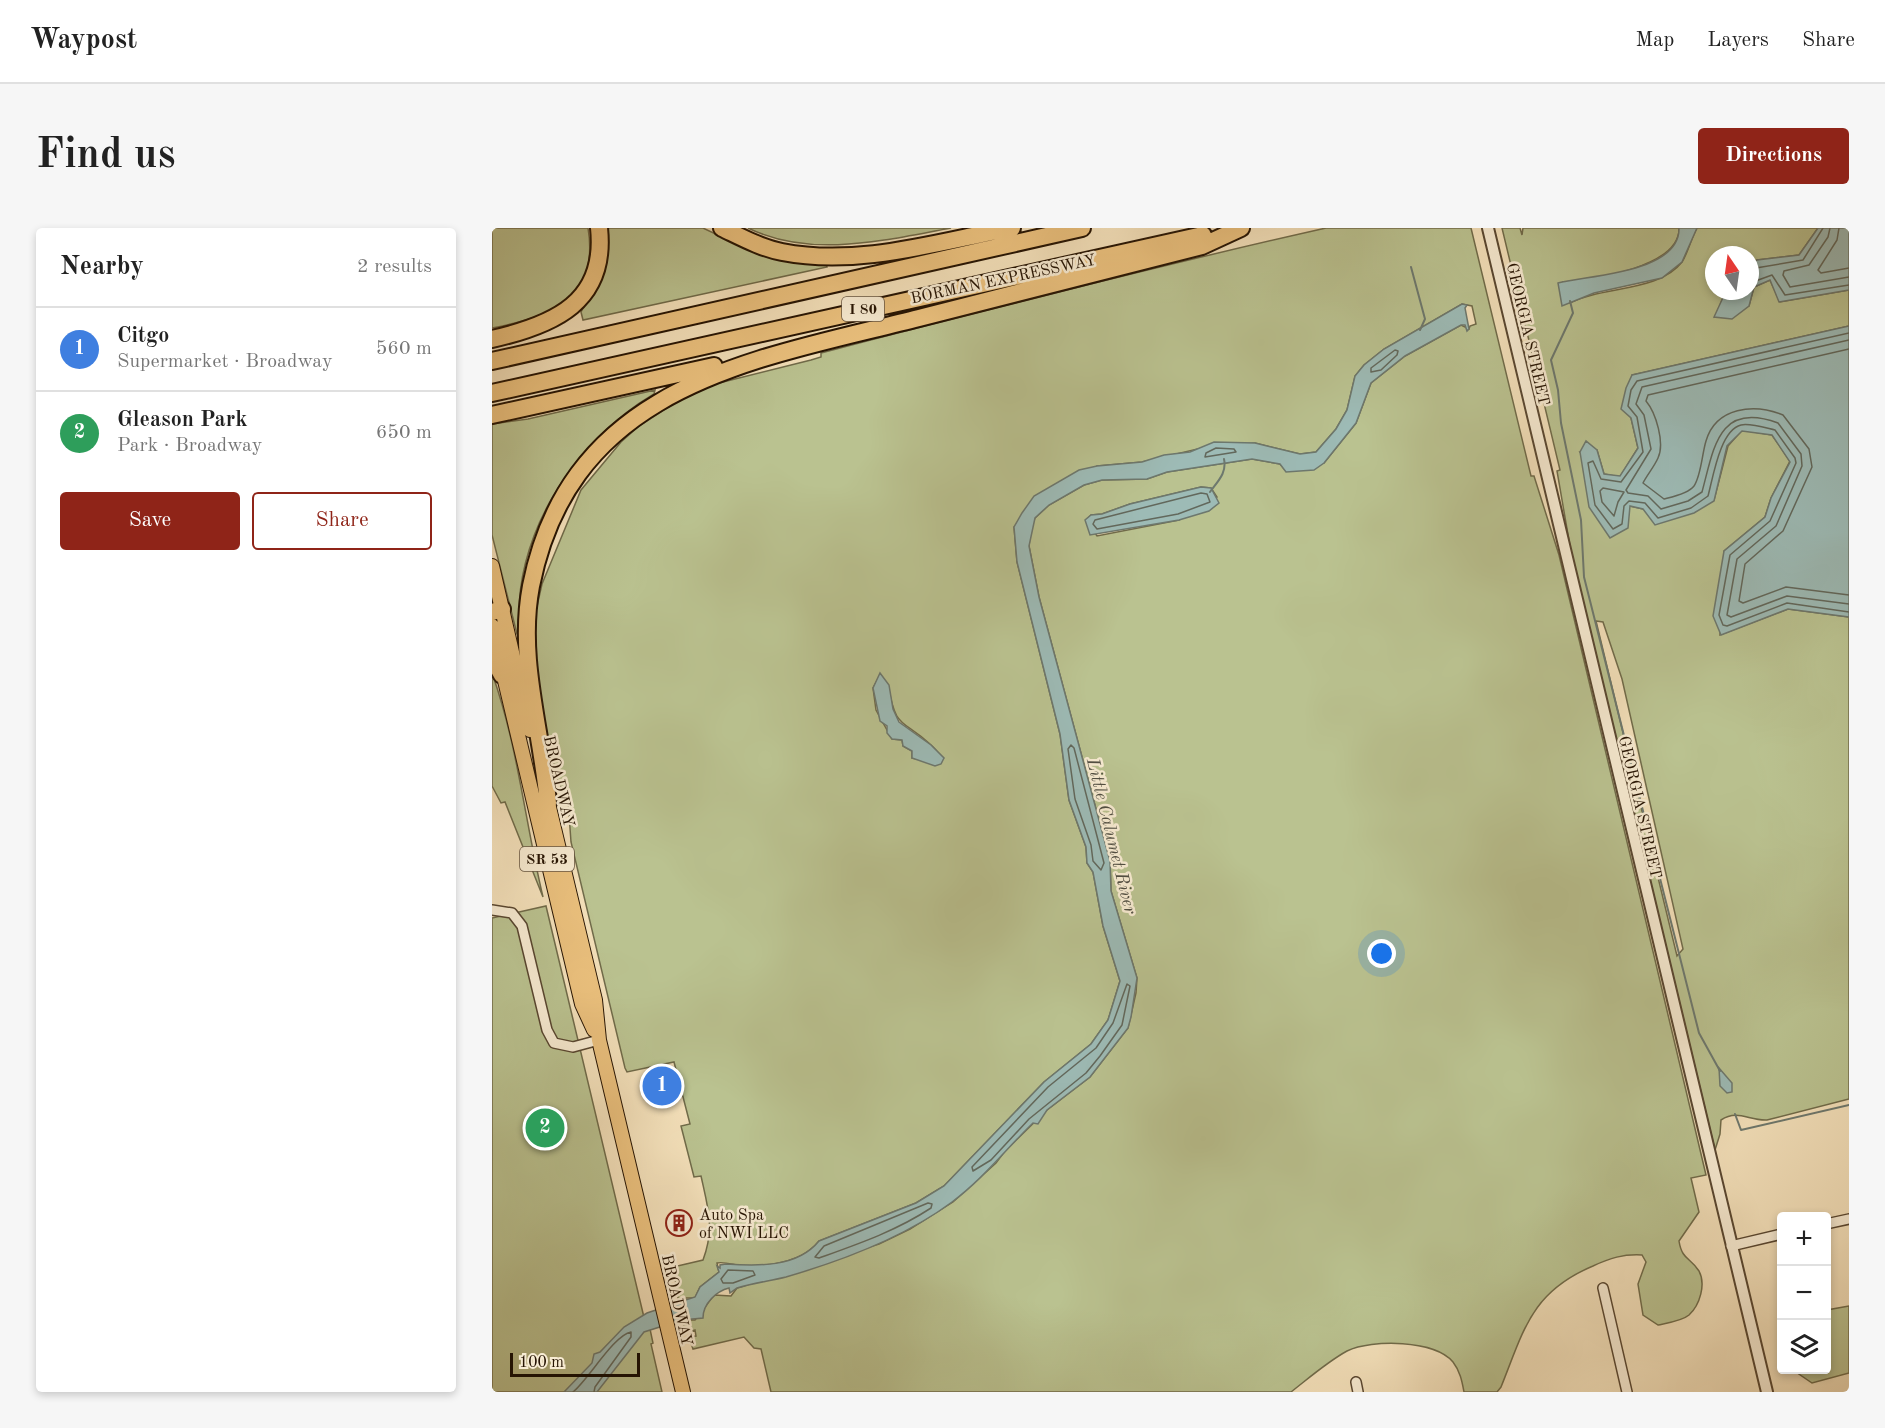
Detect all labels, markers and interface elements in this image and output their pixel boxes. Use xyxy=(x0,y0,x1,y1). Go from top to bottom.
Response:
text: Waypost xyxy=(30,27,137,55)
text: Map xyxy=(1635,30,1674,51)
text: Layers xyxy=(1707,30,1769,51)
text: Share xyxy=(1802,30,1855,51)
button: Directions xyxy=(1698,128,1849,184)
text: Find us xyxy=(36,135,175,177)
north arrow xyxy=(1705,246,1759,300)
street label: BORMAN EXPRESSWAY xyxy=(909,252,1098,307)
text: Nearby xyxy=(60,254,144,280)
text: 2 results xyxy=(357,257,432,277)
street label: GEORGIA STREET xyxy=(1503,261,1551,407)
road number: I 80 xyxy=(842,297,884,321)
text: Citgo xyxy=(117,325,169,347)
text: 1 xyxy=(74,339,85,359)
text: 560 m xyxy=(376,339,432,359)
text: Supermarket · Broadway xyxy=(117,352,332,372)
text: Gleason Park xyxy=(117,409,248,431)
text: 2 xyxy=(74,423,85,443)
text: 650 m xyxy=(376,423,432,443)
text: Park · Broadway xyxy=(117,436,262,456)
button: Save xyxy=(60,492,240,550)
button: Share xyxy=(252,492,432,550)
street label: BROADWAY xyxy=(540,734,576,829)
street label: GEORGIA STREET xyxy=(1615,734,1663,880)
water label: Little Calumet River xyxy=(1083,756,1139,917)
road number: SR 53 xyxy=(520,847,574,871)
your location xyxy=(1367,939,1396,968)
pin: 1 xyxy=(642,1064,682,1108)
pin: 2 xyxy=(526,1106,564,1150)
building icon: Auto Spa of NWI LLC xyxy=(664,1208,694,1238)
place label: Auto Spa of NWI LLC xyxy=(699,1208,789,1242)
map controls xyxy=(1777,1212,1831,1374)
button: + xyxy=(1777,1212,1831,1266)
street label: BROADWAY xyxy=(658,1253,694,1348)
button: − xyxy=(1777,1266,1831,1320)
button: layers xyxy=(1777,1320,1831,1374)
scale bar xyxy=(510,1350,640,1378)
text: 100 m xyxy=(519,1355,564,1371)

